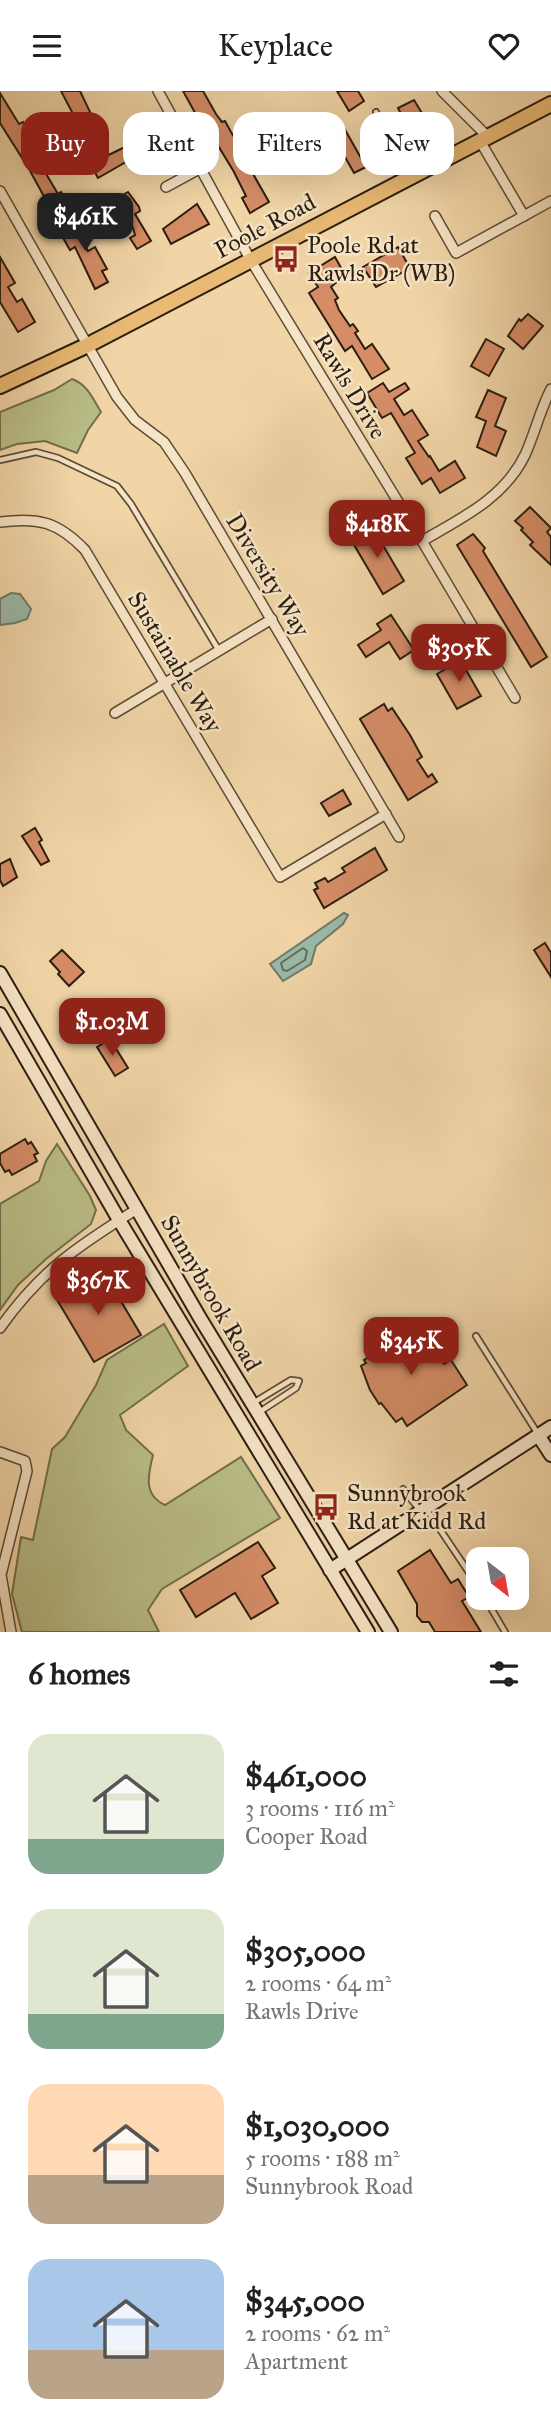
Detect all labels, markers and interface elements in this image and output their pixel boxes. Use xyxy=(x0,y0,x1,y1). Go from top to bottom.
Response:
text: Keyplace xyxy=(218,26,333,65)
icon: menu xyxy=(28,27,66,65)
icon: heart xyxy=(485,27,523,65)
chip: Buy xyxy=(21,112,109,175)
chip: Rent xyxy=(123,112,219,175)
chip: Filters xyxy=(233,112,346,175)
chip: New xyxy=(360,112,454,175)
street label: Poole Road xyxy=(209,187,321,265)
pin: $461K xyxy=(36,193,134,253)
text: $461K xyxy=(53,202,117,230)
place label: Poole Rd at Rawls Dr (WB) xyxy=(307,230,455,288)
bus stop icon: Poole Rd at Rawls Dr (WB) xyxy=(271,244,301,274)
street label: Rawls Drive xyxy=(307,328,393,444)
pin: $418K xyxy=(328,501,426,560)
street label: Diversity Way xyxy=(220,508,317,643)
text: $418K xyxy=(345,509,409,537)
street label: Sustainable Way xyxy=(121,586,229,739)
pin: $305K xyxy=(410,625,508,684)
text: $305K xyxy=(427,633,491,661)
pin: $1.03M xyxy=(55,999,169,1058)
text: $1.03M xyxy=(75,1007,149,1035)
street label: Sunnybrook Road xyxy=(154,1209,268,1377)
pin: $367K xyxy=(49,1257,147,1317)
text: $367K xyxy=(66,1266,130,1294)
pin: $345K xyxy=(362,1317,460,1377)
text: $345K xyxy=(380,1326,442,1354)
place label: Sunnybrook Rd at Kidd Rd xyxy=(347,1478,486,1536)
bus stop icon: Sunnybrook Rd at Kidd Rd xyxy=(311,1492,341,1522)
north arrow xyxy=(466,1547,528,1610)
map controls xyxy=(466,1547,529,1610)
icon: filters xyxy=(485,1655,523,1693)
text: 6 homes xyxy=(28,1656,130,1692)
text: $461,000 xyxy=(245,1758,367,1794)
icon: home xyxy=(84,1762,168,1846)
text: 3 rooms · 116 m² xyxy=(245,1794,395,1822)
text: Cooper Road xyxy=(245,1822,368,1850)
text: $305,000 xyxy=(245,1933,366,1969)
icon: home xyxy=(84,1937,168,2021)
text: 2 rooms · 64 m² xyxy=(245,1969,391,1997)
text: Rawls Drive xyxy=(245,1997,358,2025)
text: $1,030,000 xyxy=(245,2108,390,2144)
icon: home xyxy=(84,2112,168,2196)
text: 5 rooms · 188 m² xyxy=(245,2144,400,2172)
text: Sunnybrook Road xyxy=(245,2172,413,2200)
text: $345,000 xyxy=(245,2283,365,2319)
icon: home xyxy=(84,2287,168,2371)
text: 2 rooms · 62 m² xyxy=(245,2319,390,2347)
text: Apartment xyxy=(245,2347,348,2375)

